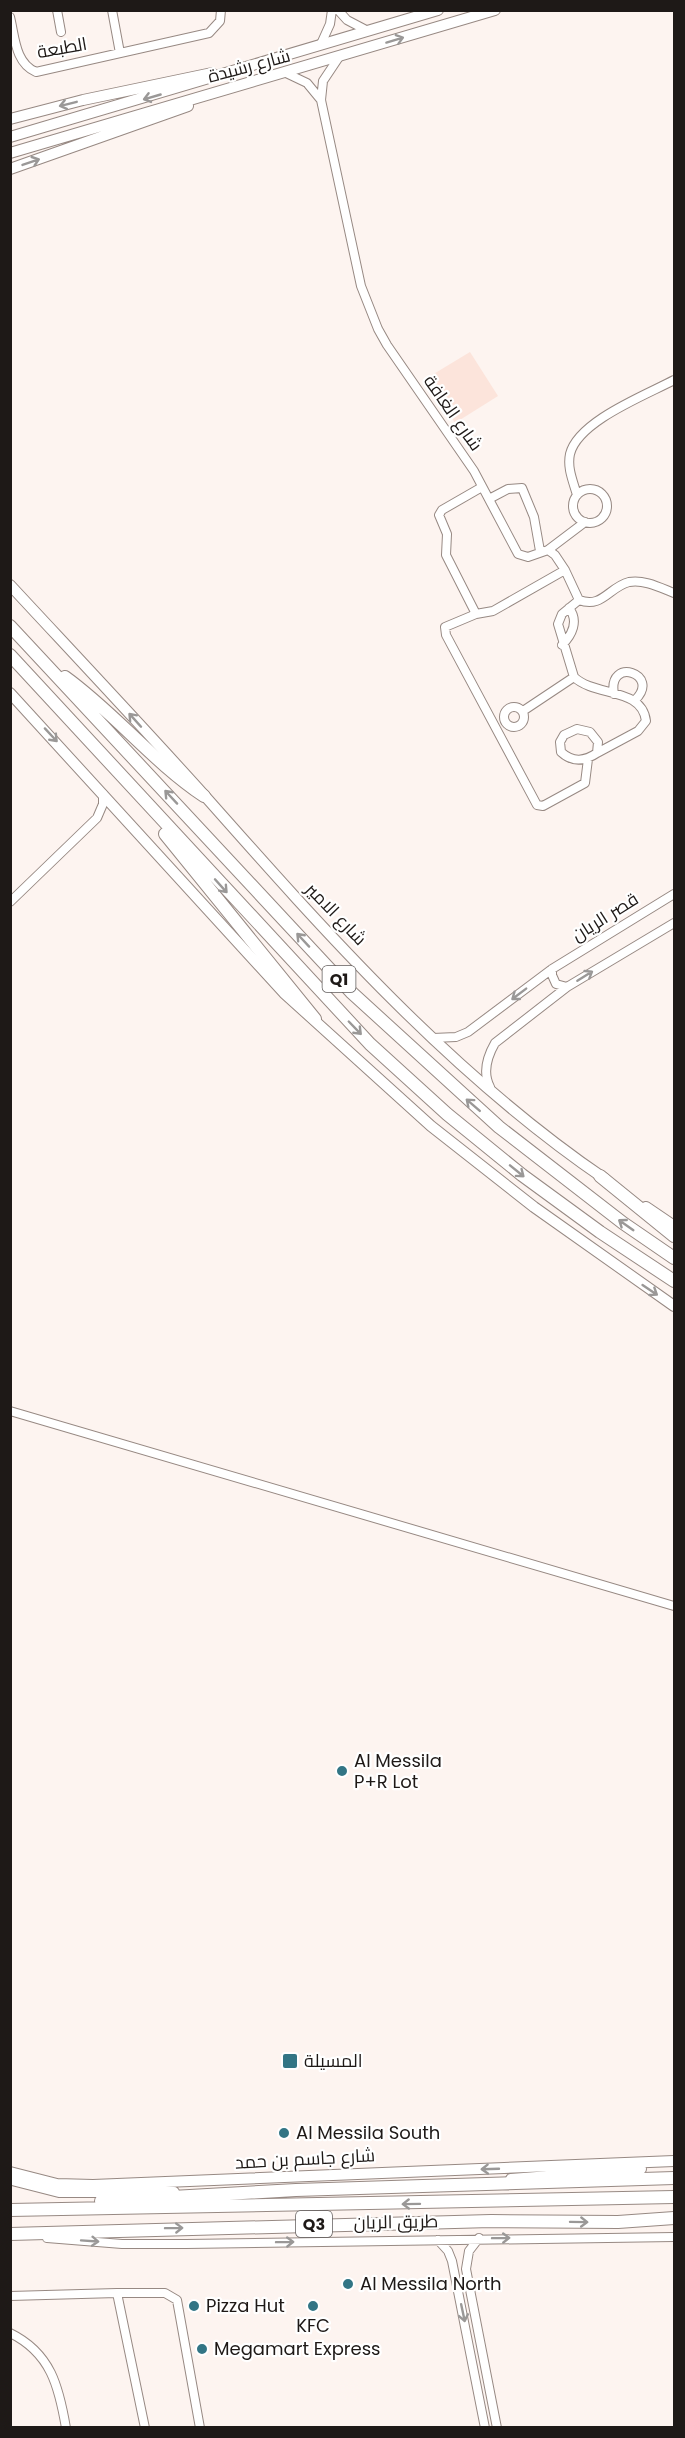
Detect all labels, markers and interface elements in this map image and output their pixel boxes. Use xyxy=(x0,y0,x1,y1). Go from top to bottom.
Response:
street label: الطبعة xyxy=(35,31,89,64)
one-way arrow xyxy=(385,34,404,45)
street label: شارع رشيدة xyxy=(205,42,293,89)
one-way arrow xyxy=(143,91,162,103)
one-way arrow xyxy=(58,99,77,111)
one-way arrow xyxy=(21,156,40,167)
street label: شارع الغافة xyxy=(418,370,489,456)
one-way arrow xyxy=(128,713,142,728)
one-way arrow xyxy=(43,728,58,743)
one-way arrow xyxy=(164,790,178,805)
street label: شارع الامير xyxy=(299,876,373,951)
one-way arrow xyxy=(214,878,229,893)
street label: قصر الريان xyxy=(566,886,643,947)
one-way arrow xyxy=(296,933,310,948)
road number: Q1 xyxy=(322,966,356,992)
one-way arrow xyxy=(576,969,593,981)
one-way arrow xyxy=(512,988,528,1000)
one-way arrow xyxy=(347,1020,361,1035)
one-way arrow xyxy=(466,1098,481,1112)
one-way arrow xyxy=(508,1164,524,1177)
one-way arrow xyxy=(619,1219,635,1231)
one-way arrow xyxy=(642,1284,658,1296)
place label: Al Messila P+R Lot xyxy=(354,1748,442,1794)
marker: Al Messila P+R Lot xyxy=(335,1764,349,1778)
place label: المسيلة xyxy=(304,2048,363,2073)
marker: المسيلة xyxy=(281,2052,299,2070)
place label: Al Messila South xyxy=(296,2120,440,2145)
marker: Al Messila South xyxy=(277,2126,291,2140)
street label: شارع جاسم بن حمد xyxy=(234,2142,376,2175)
one-way arrow xyxy=(481,2163,501,2174)
one-way arrow xyxy=(401,2198,421,2209)
street label: طريق الريان xyxy=(353,2208,439,2235)
road number: Q3 xyxy=(296,2211,332,2237)
one-way arrow xyxy=(568,2216,588,2228)
one-way arrow xyxy=(163,2222,183,2233)
one-way arrow xyxy=(490,2232,510,2244)
one-way arrow xyxy=(79,2236,99,2247)
one-way arrow xyxy=(274,2236,294,2248)
place label: Al Messila North xyxy=(360,2271,502,2296)
marker: Al Messila North xyxy=(341,2277,355,2291)
place label: Pizza Hut xyxy=(206,2293,285,2318)
marker: Pizza Hut xyxy=(187,2299,201,2313)
marker: KFC xyxy=(306,2299,320,2313)
one-way arrow xyxy=(458,2303,469,2323)
place label: KFC xyxy=(296,2313,330,2338)
place label: Megamart Express xyxy=(214,2336,380,2361)
marker: Megamart Express xyxy=(195,2342,209,2356)

